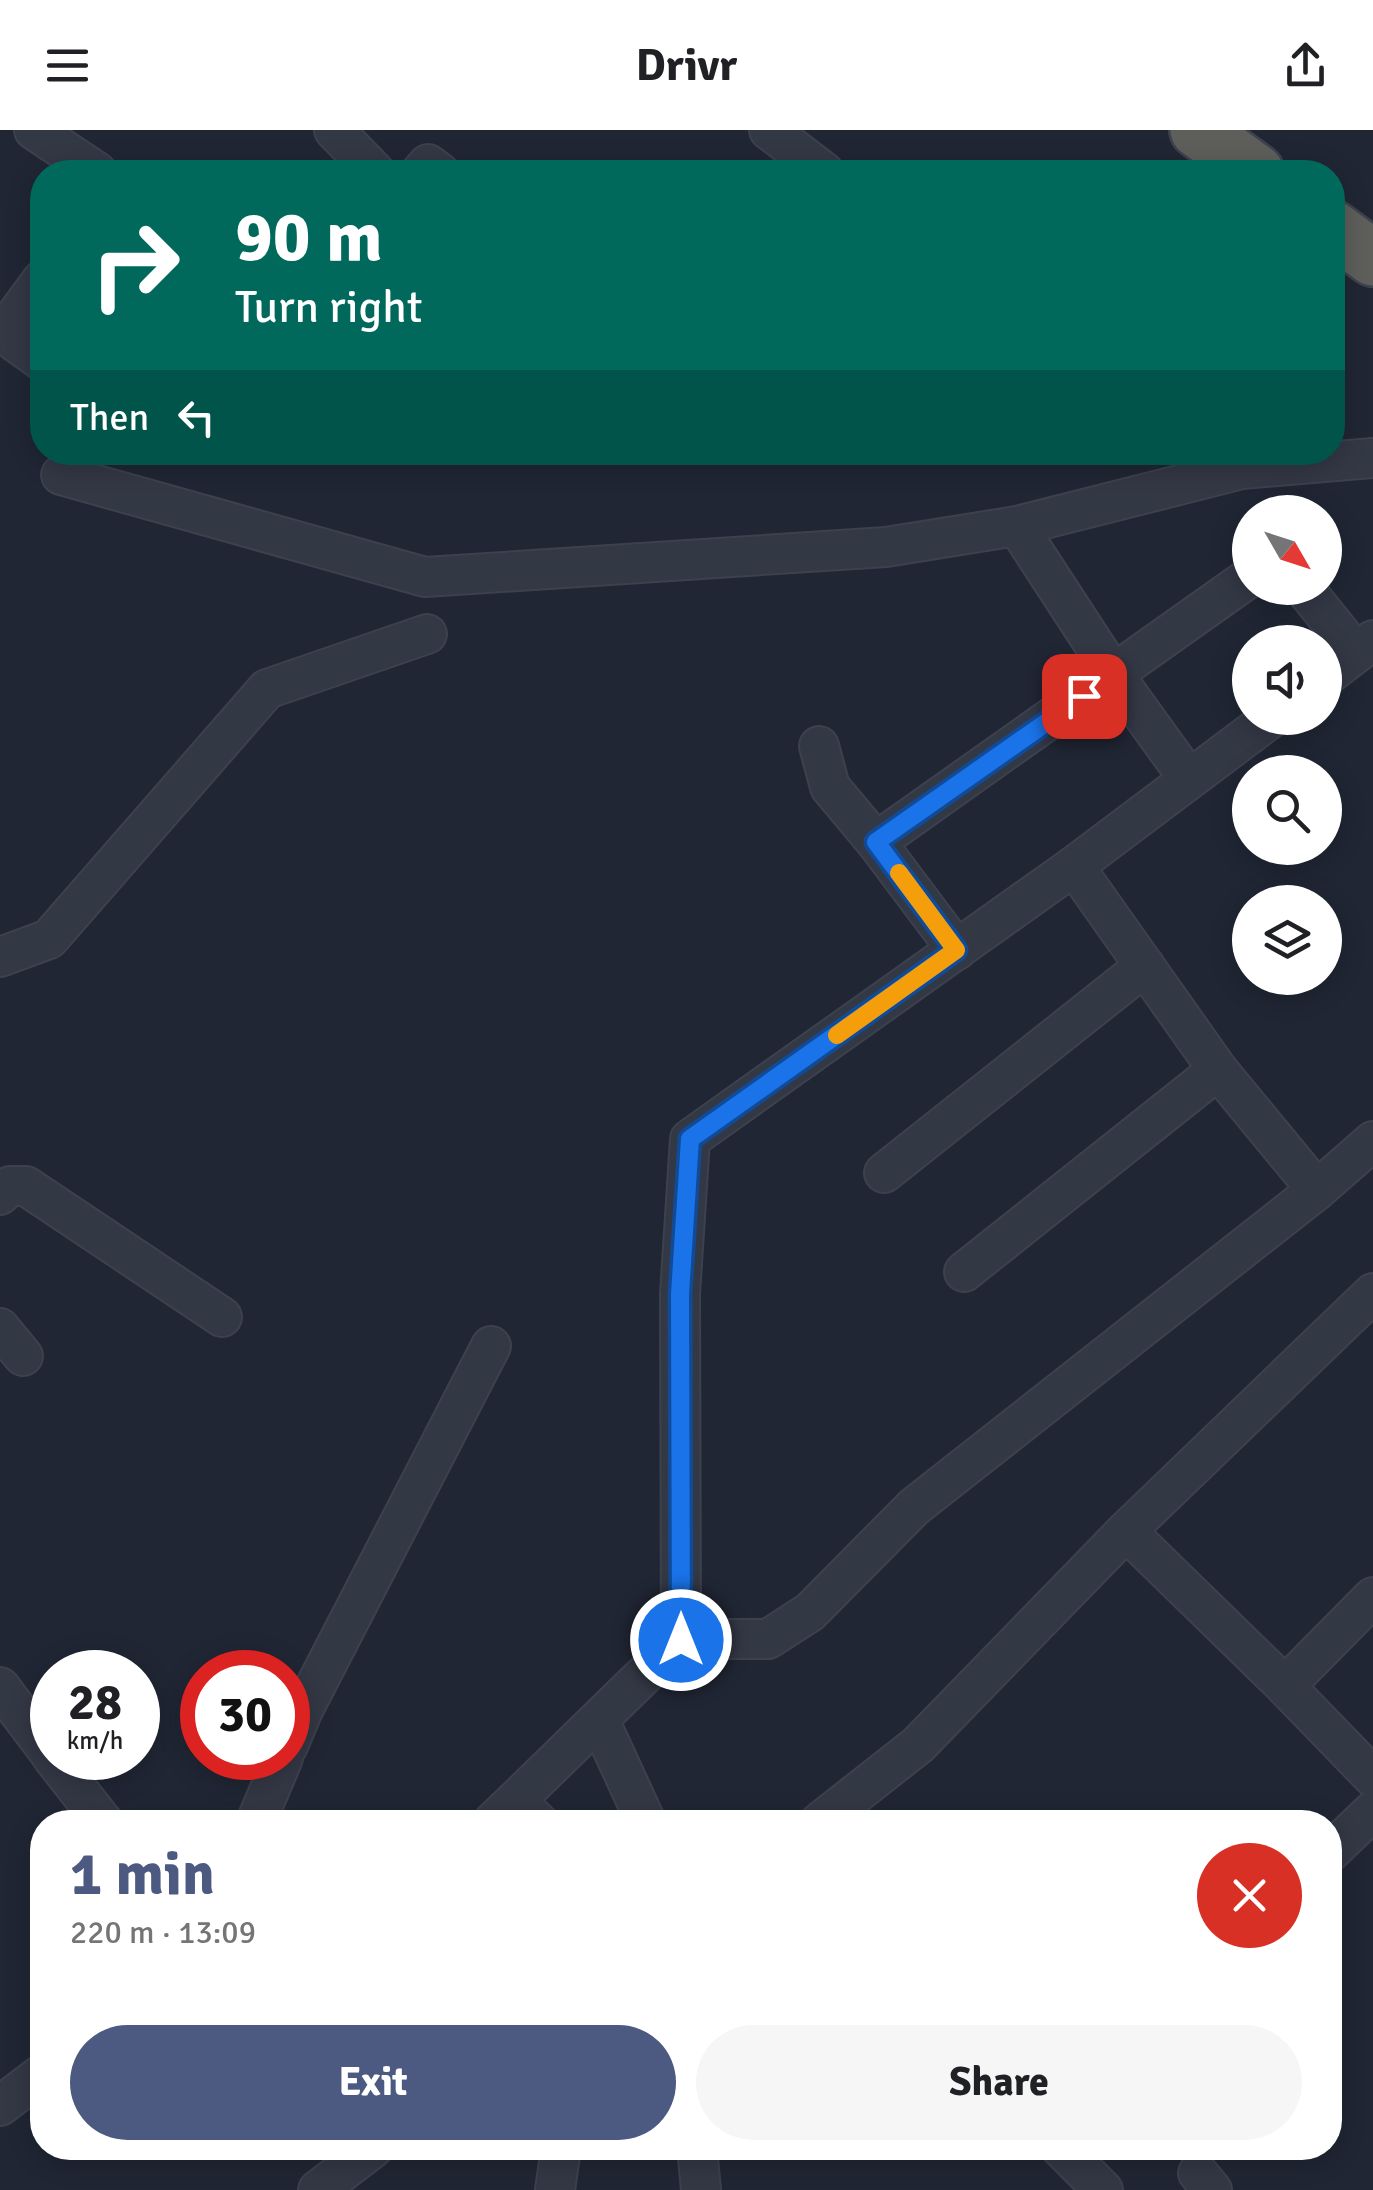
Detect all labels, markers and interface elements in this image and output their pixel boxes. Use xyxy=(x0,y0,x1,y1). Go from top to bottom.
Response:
icon: menu xyxy=(40,38,95,93)
text: Drivr xyxy=(636,38,737,93)
icon: share xyxy=(1278,38,1333,93)
text: 90 m xyxy=(235,194,383,280)
icon: right xyxy=(70,200,200,330)
text: Turn right xyxy=(235,280,423,335)
icon: left xyxy=(169,390,224,445)
text: Then xyxy=(70,394,149,441)
north arrow xyxy=(1232,495,1342,605)
map controls xyxy=(1232,495,1342,995)
button: sound xyxy=(1232,625,1342,735)
pin xyxy=(1042,654,1127,739)
icon: arrive xyxy=(1057,669,1112,724)
button: search xyxy=(1232,755,1342,865)
button: layers xyxy=(1232,885,1342,995)
position arrow xyxy=(629,1588,733,1692)
speed limit sign: 30 xyxy=(180,1650,310,1780)
text: 28 xyxy=(68,1672,122,1734)
text: km/h xyxy=(67,1725,123,1756)
text: 1 min xyxy=(70,1838,215,1912)
button: close xyxy=(1197,1843,1302,1948)
text: 220 m · 13:09 xyxy=(70,1913,256,1952)
button: Exit xyxy=(70,2025,676,2140)
button: Share xyxy=(696,2025,1302,2140)

